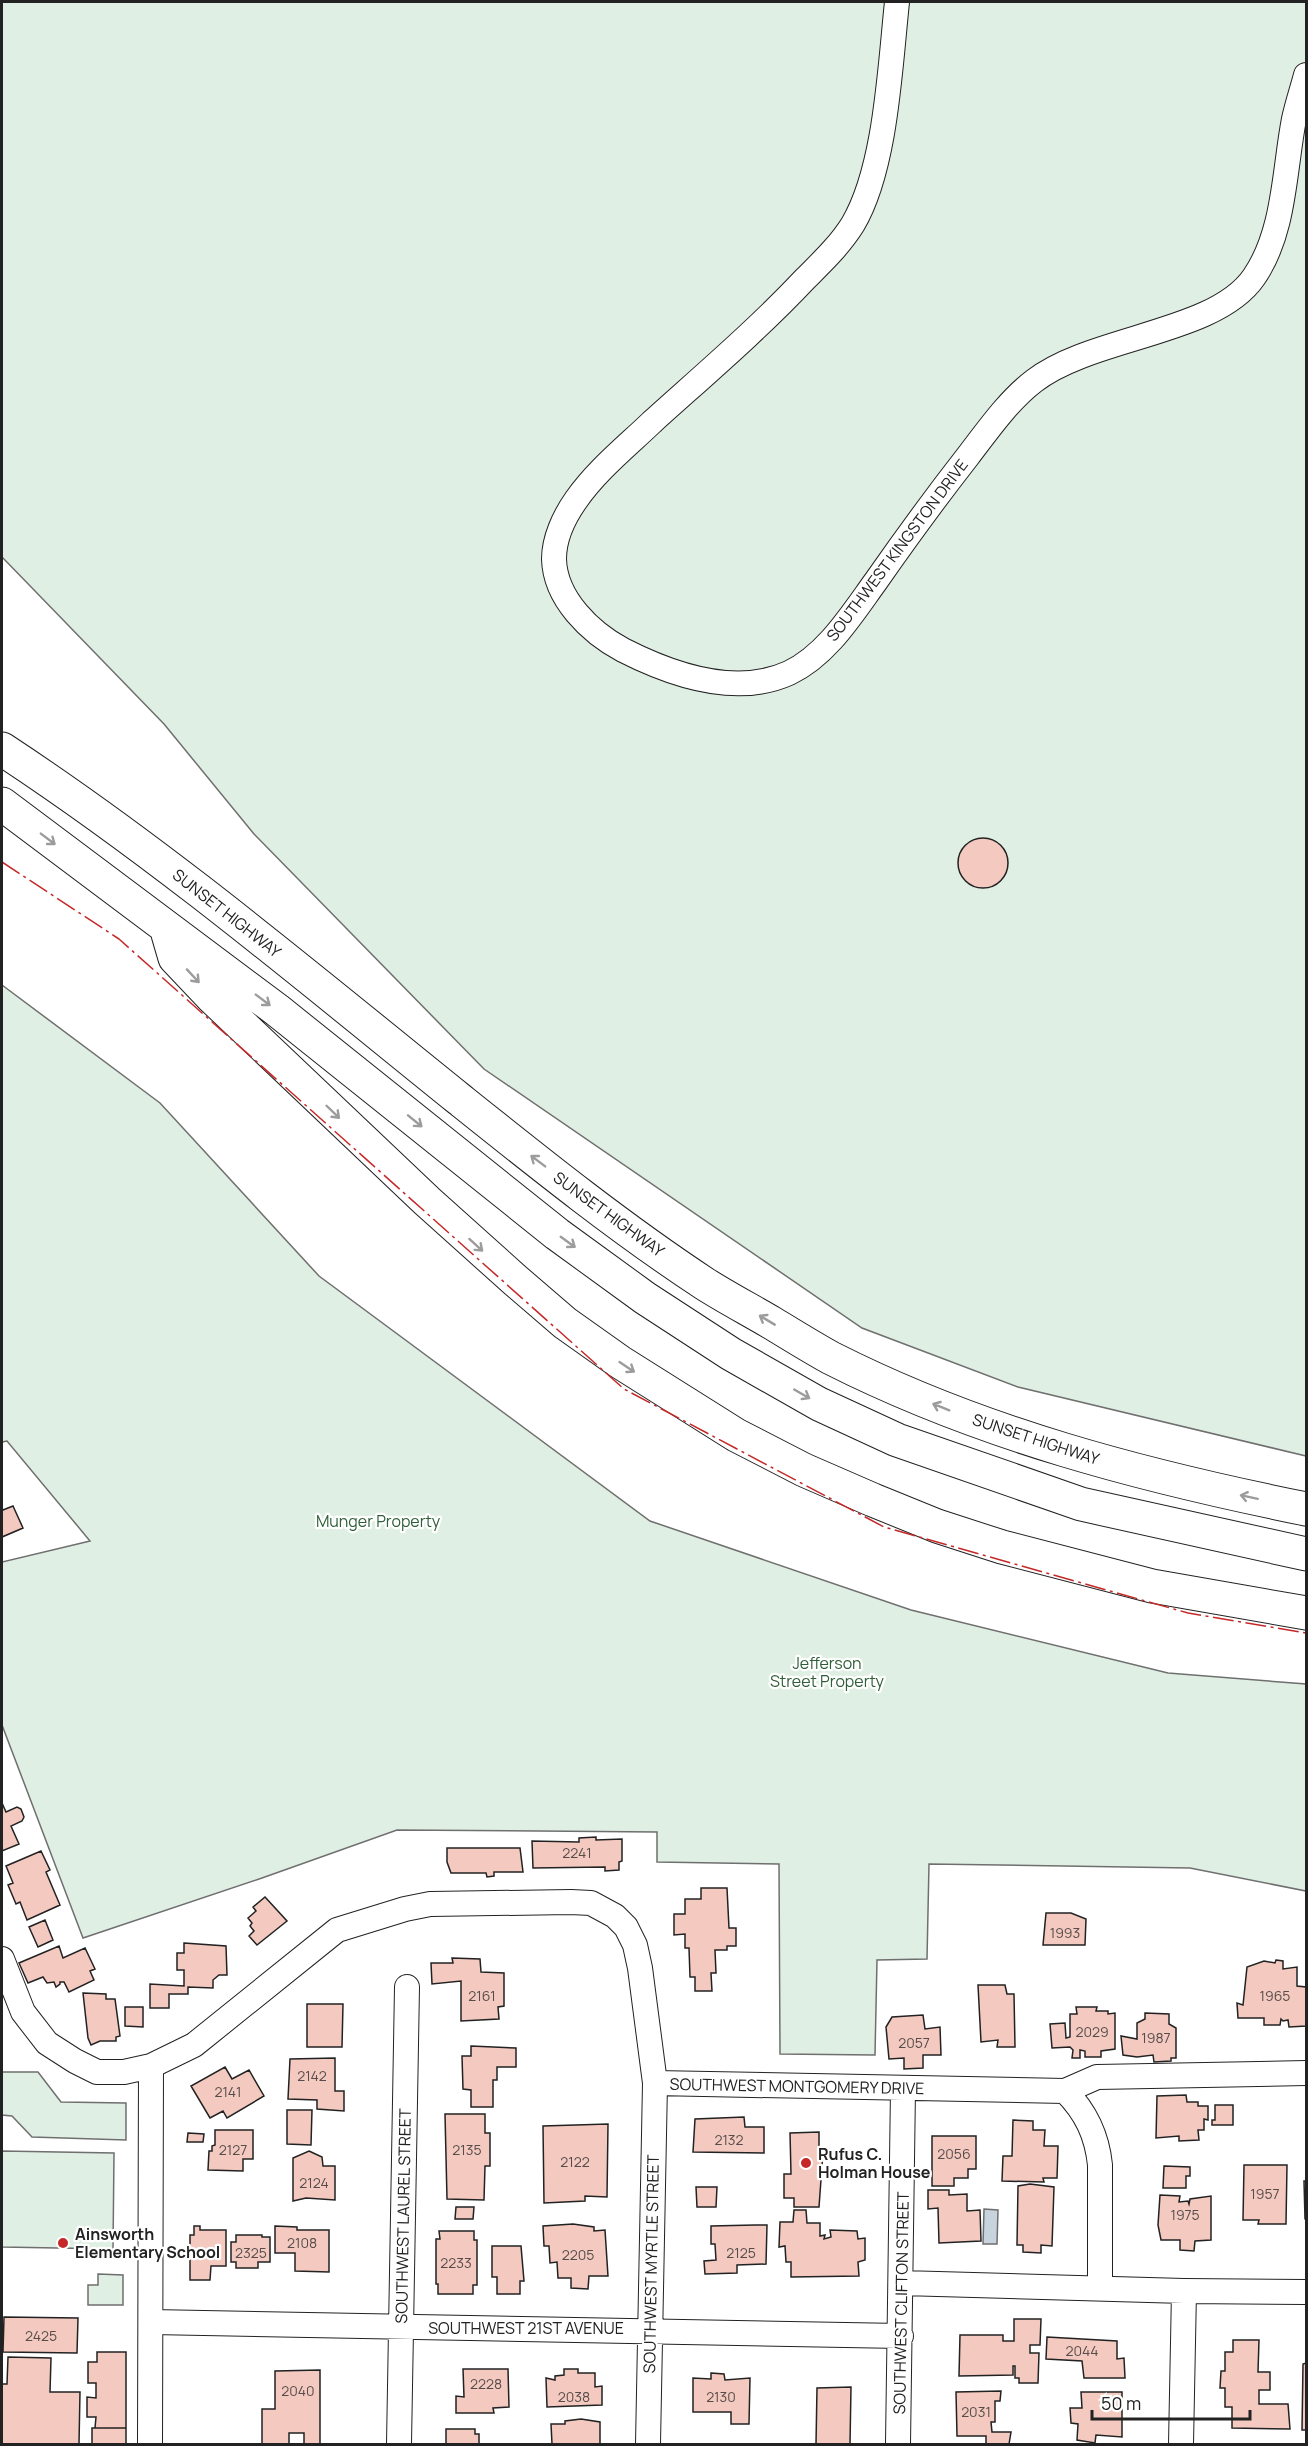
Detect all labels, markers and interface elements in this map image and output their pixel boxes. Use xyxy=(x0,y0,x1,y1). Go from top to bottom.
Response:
street label: SOUTHWEST KINGSTON DRIVE xyxy=(821,454,973,646)
one-way arrow xyxy=(40,833,56,845)
street label: SUNSET HIGHWAY xyxy=(168,864,286,962)
one-way arrow xyxy=(186,969,200,984)
one-way arrow xyxy=(255,993,271,1006)
one-way arrow xyxy=(326,1104,341,1119)
one-way arrow xyxy=(407,1114,423,1127)
one-way arrow xyxy=(531,1155,547,1168)
street label: SUNSET HIGHWAY xyxy=(549,1166,669,1262)
one-way arrow xyxy=(560,1236,576,1248)
one-way arrow xyxy=(468,1238,483,1252)
one-way arrow xyxy=(759,1314,776,1326)
one-way arrow xyxy=(619,1361,635,1373)
one-way arrow xyxy=(793,1389,810,1401)
one-way arrow xyxy=(933,1401,951,1412)
street label: SUNSET HIGHWAY xyxy=(970,1408,1102,1470)
one-way arrow xyxy=(1240,1491,1259,1502)
park label: Munger Property xyxy=(316,1510,441,1532)
park label: Jefferson Street Property xyxy=(770,1652,885,1692)
house number: 2241 xyxy=(562,1843,592,1862)
house number: 1993 xyxy=(1050,1923,1080,1942)
house number: 2161 xyxy=(468,1986,496,2005)
house number: 1965 xyxy=(1260,1986,1290,2005)
house number: 2029 xyxy=(1075,2022,1109,2041)
house number: 1987 xyxy=(1141,2028,1171,2047)
house number: 2057 xyxy=(898,2033,930,2052)
house number: 2142 xyxy=(297,2066,327,2085)
street label: SOUTHWEST MONTGOMERY DRIVE xyxy=(670,2073,924,2099)
house number: 2141 xyxy=(214,2082,242,2101)
street label: SOUTHWEST LAUREL STREET xyxy=(390,2108,416,2324)
house number: 2132 xyxy=(714,2130,744,2149)
house number: 2127 xyxy=(219,2140,247,2159)
house number: 2135 xyxy=(452,2140,482,2159)
place label: Rufus C. Holman House xyxy=(818,2143,931,2183)
house number: 2056 xyxy=(937,2144,971,2163)
house number: 2122 xyxy=(560,2152,590,2171)
street label: SOUTHWEST MYRTLE STREET xyxy=(638,2154,664,2374)
marker: Rufus C. Holman House xyxy=(799,2156,813,2170)
house number: 2124 xyxy=(299,2173,329,2192)
house number: 1957 xyxy=(1250,2184,1280,2203)
street label: SOUTHWEST CLIFTON STREET xyxy=(888,2191,914,2415)
house number: 1975 xyxy=(1170,2205,1200,2224)
place label: Ainsworth Elementary School xyxy=(75,2223,220,2263)
house number: 2108 xyxy=(287,2233,317,2252)
marker: Ainsworth Elementary School xyxy=(56,2236,70,2250)
house number: 2325 xyxy=(235,2243,267,2262)
house number: 2125 xyxy=(726,2243,756,2262)
house number: 2205 xyxy=(562,2245,594,2264)
house number: 2233 xyxy=(440,2253,472,2272)
street label: SOUTHWEST 21ST AVENUE xyxy=(428,2317,624,2339)
house number: 2425 xyxy=(25,2326,57,2345)
house number: 2044 xyxy=(1065,2341,1099,2360)
house number: 2228 xyxy=(470,2374,502,2393)
house number: 2040 xyxy=(281,2381,315,2400)
scale bar xyxy=(1092,2383,1250,2421)
house number: 2038 xyxy=(558,2387,590,2406)
house number: 2130 xyxy=(706,2387,736,2406)
text: 50 m xyxy=(1101,2391,1141,2415)
house number: 2031 xyxy=(961,2402,991,2421)

